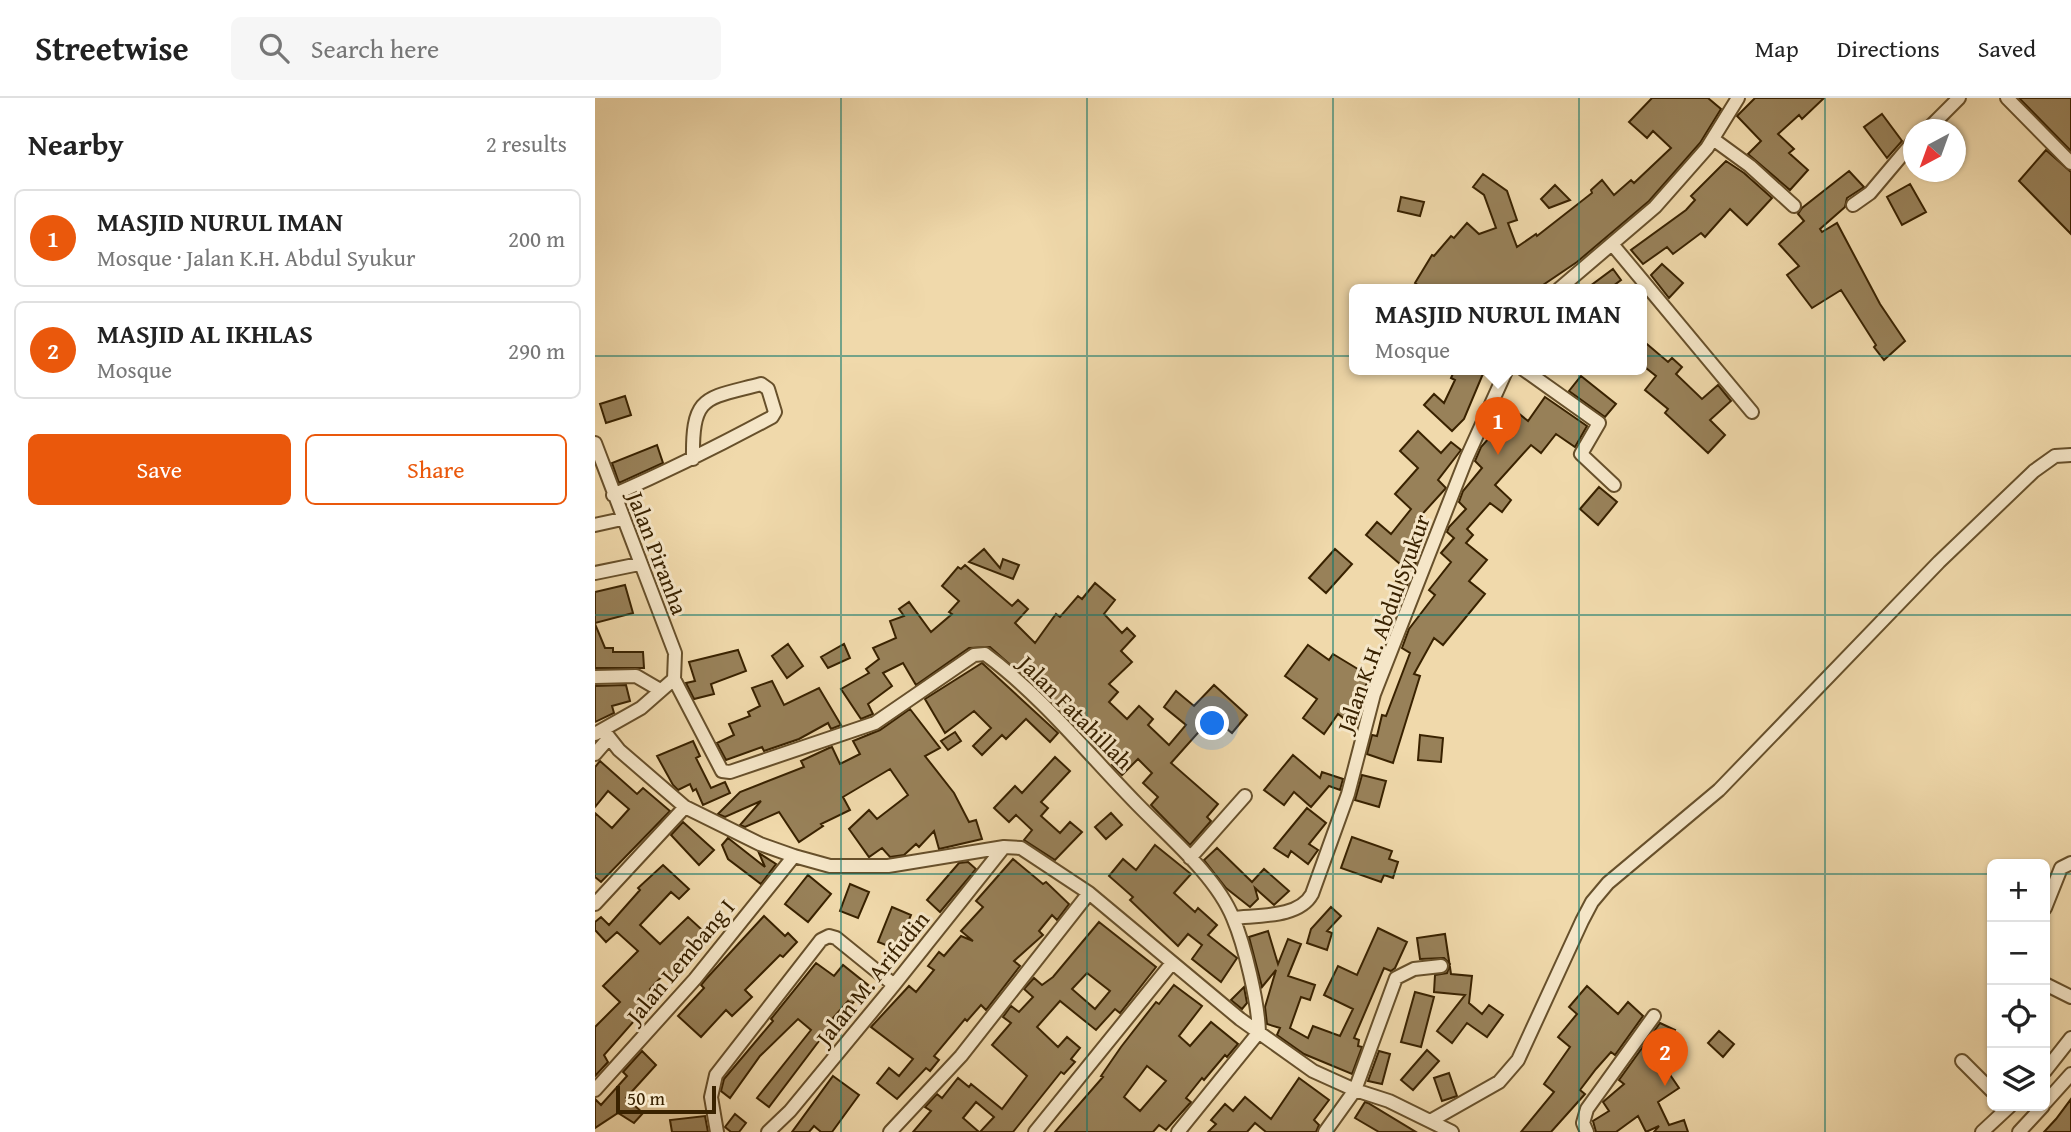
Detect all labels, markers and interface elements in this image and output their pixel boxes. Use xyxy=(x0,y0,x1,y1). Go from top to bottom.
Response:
search box xyxy=(231,17,721,80)
text: Streetwise xyxy=(35,24,189,72)
icon: search xyxy=(255,29,293,67)
text: Search here xyxy=(311,29,439,68)
text: Map xyxy=(1755,31,1799,66)
text: Directions xyxy=(1837,31,1940,66)
text: Saved xyxy=(1978,31,2036,66)
north arrow xyxy=(1903,119,1966,182)
text: Nearby xyxy=(28,122,124,166)
text: 2 results xyxy=(486,127,567,160)
text: MASJID NURUL IMAN xyxy=(97,202,343,241)
text: 1 xyxy=(47,222,59,255)
text: 200 m xyxy=(508,222,565,255)
text: Mosque · Jalan K.H. Abdul Syukur xyxy=(97,241,415,274)
popup xyxy=(1349,284,1647,375)
text: MASJID NURUL IMAN xyxy=(1375,294,1621,333)
text: MASJID AL IKHLAS xyxy=(97,314,313,353)
text: Mosque xyxy=(1375,333,1450,366)
text: 2 xyxy=(47,334,59,367)
text: 290 m xyxy=(508,334,565,367)
text: Mosque xyxy=(97,353,172,386)
pin: 1 xyxy=(1475,397,1521,455)
button: Save xyxy=(28,434,291,505)
button: Share xyxy=(305,434,567,505)
street label: Jalan Piranha xyxy=(618,484,697,619)
street label: Jalan K.H. Abdul Syukur xyxy=(1327,509,1438,739)
street label: Jalan Fatahillah xyxy=(1009,645,1141,777)
your location xyxy=(1195,706,1229,740)
map controls xyxy=(1987,859,2050,1111)
button: + xyxy=(1987,859,2050,922)
street label: Jalan Lembang I xyxy=(616,892,742,1033)
street label: Jalan M. Arifudin xyxy=(806,904,937,1055)
button: − xyxy=(1987,922,2050,985)
button: locate xyxy=(1987,985,2050,1048)
pin: 2 xyxy=(1642,1028,1688,1086)
button: layers xyxy=(1987,1048,2050,1111)
scale bar xyxy=(616,1083,716,1115)
text: 50 m xyxy=(627,1084,665,1112)

